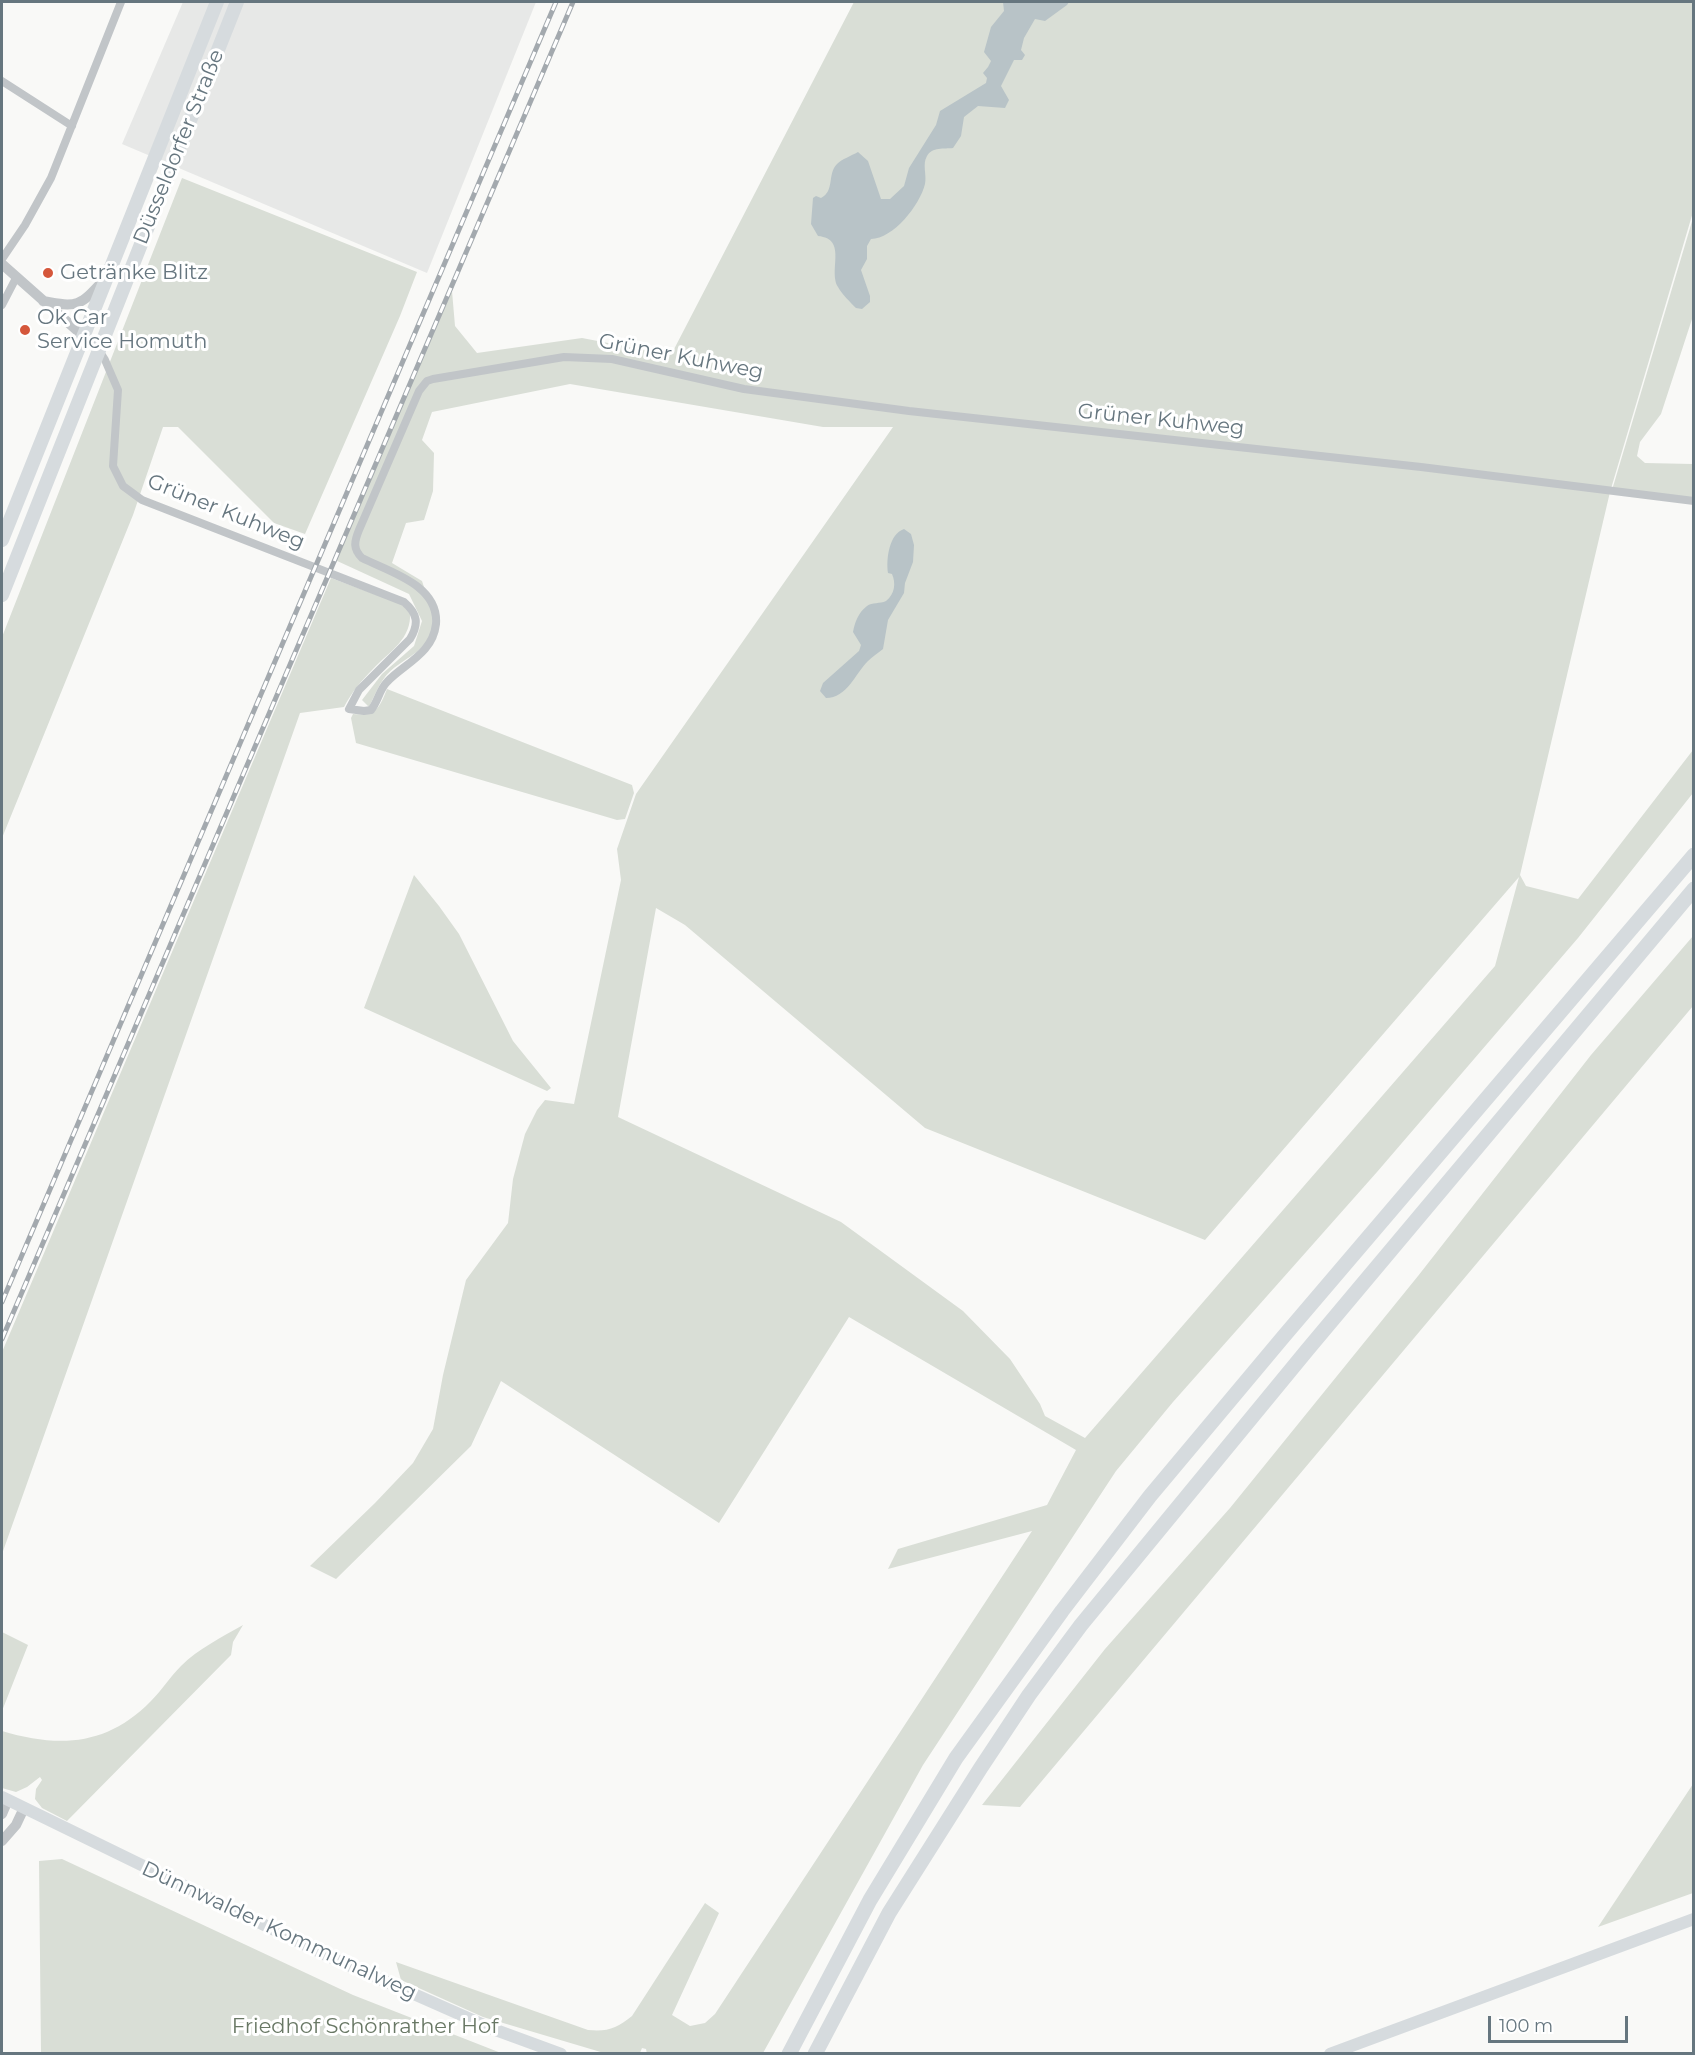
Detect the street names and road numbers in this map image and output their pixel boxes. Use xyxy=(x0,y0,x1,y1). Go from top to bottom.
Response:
street label: Düsseldorfer Straße xyxy=(128,46,230,248)
street label: Grüner Kuhweg xyxy=(596,329,766,385)
street label: Grüner Kuhweg xyxy=(1076,399,1246,441)
street label: Grüner Kuhweg xyxy=(144,469,308,555)
street label: Dünnwalder Kommunalweg xyxy=(138,1856,420,2006)

